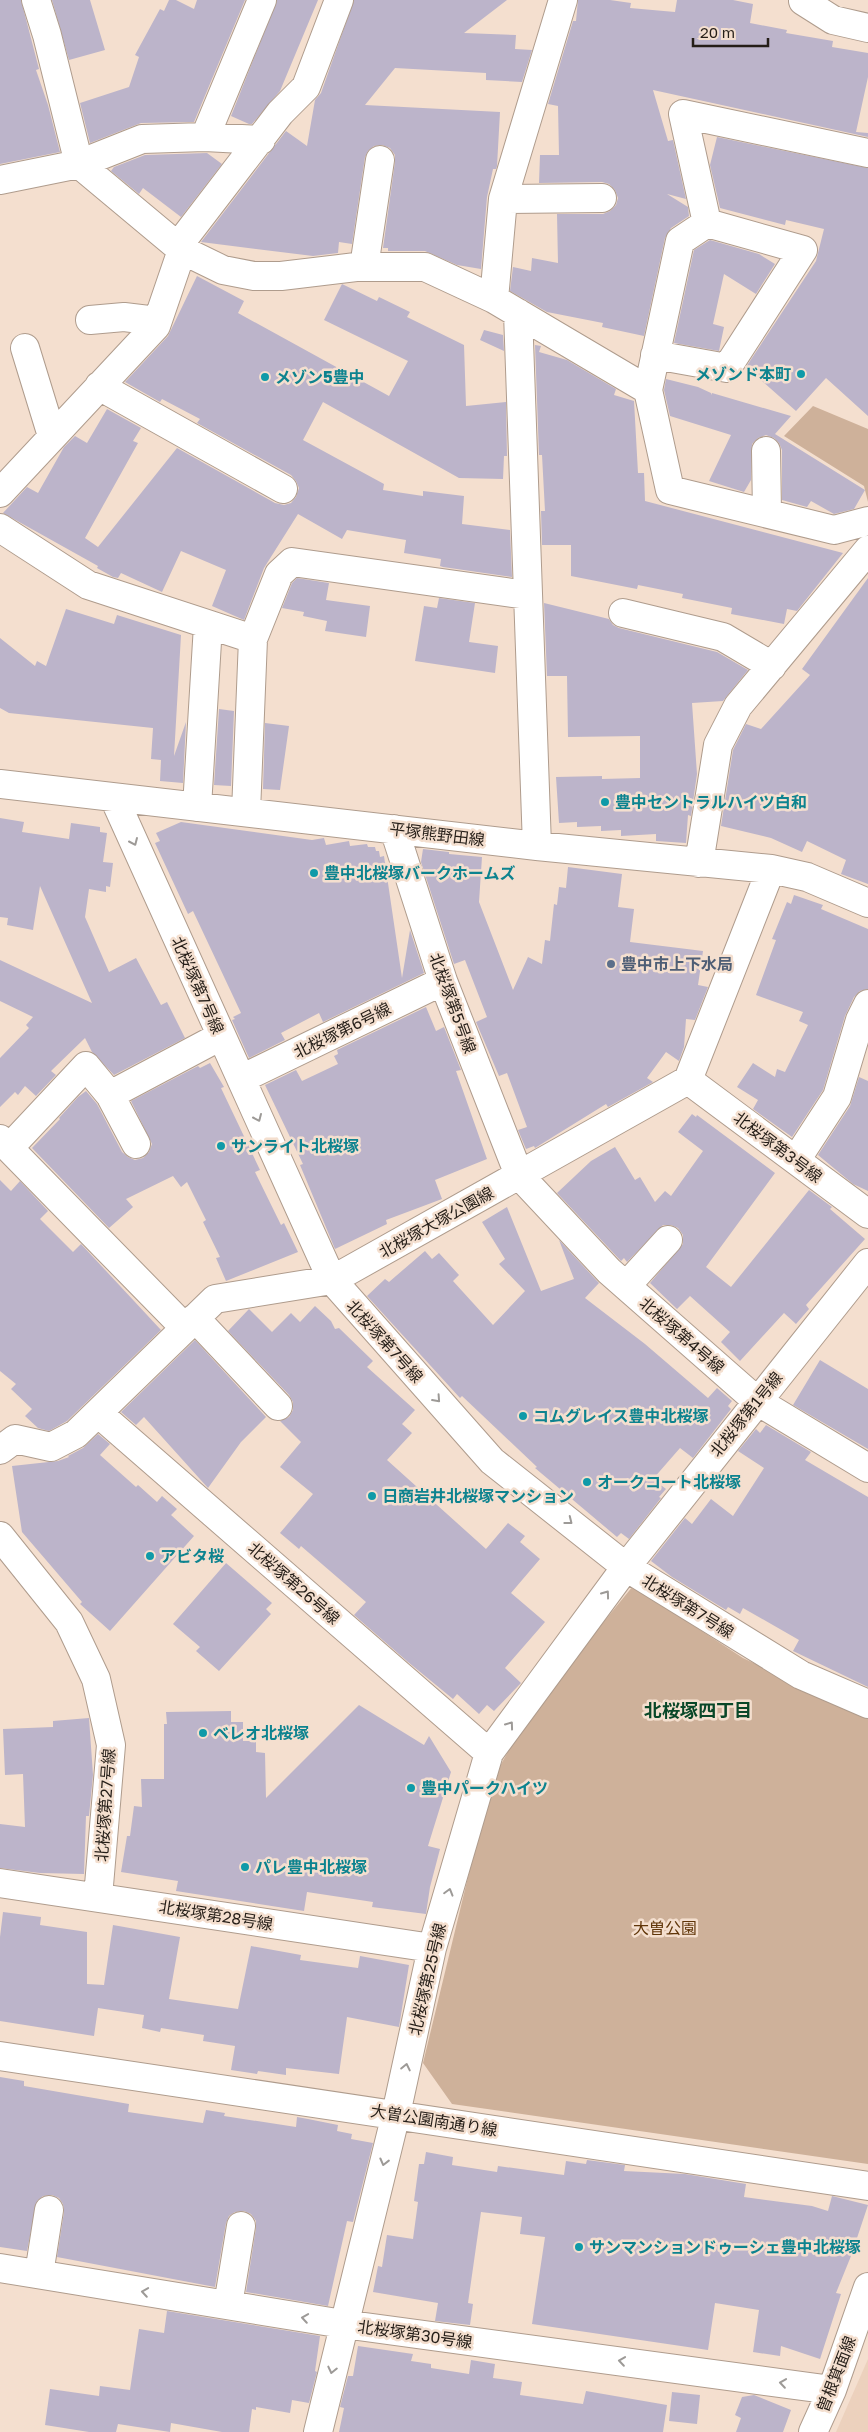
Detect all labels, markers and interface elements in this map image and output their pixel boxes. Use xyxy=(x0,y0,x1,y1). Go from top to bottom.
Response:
scale bar xyxy=(693,15,768,47)
text: 20 m xyxy=(700,23,735,41)
place label: メゾンド本町 xyxy=(695,364,791,384)
place label: メゾン5豊中 xyxy=(275,367,365,387)
marker: メゾンド本町 xyxy=(795,368,807,380)
marker: メゾン5豊中 xyxy=(259,371,271,383)
place label: 豊中セントラルハイツ白和 xyxy=(615,792,807,812)
marker: 豊中セントラルハイツ白和 xyxy=(599,796,611,808)
street label: 平塚熊野田線 xyxy=(388,818,486,850)
one-way arrow xyxy=(127,837,138,846)
place label: 豊中北桜塚バークホームズ xyxy=(324,863,516,883)
marker: 豊中北桜塚バークホームズ xyxy=(308,867,320,879)
street label: 北桜塚第7号線 xyxy=(168,933,228,1037)
street label: 北桜塚第5号線 xyxy=(426,950,480,1056)
place label: 豊中市上下水局 xyxy=(621,954,733,974)
marker: 豊中市上下水局 xyxy=(605,958,617,970)
street label: 北桜塚第6号線 xyxy=(290,998,394,1062)
street label: 北桜塚第3号線 xyxy=(730,1107,826,1187)
one-way arrow xyxy=(252,1113,263,1122)
place label: サンライト北桜塚 xyxy=(231,1136,359,1156)
marker: サンライト北桜塚 xyxy=(215,1140,227,1152)
street label: 北桜塚大塚公園線 xyxy=(375,1182,497,1262)
street label: 北桜塚第4号線 xyxy=(636,1293,728,1377)
street label: 北桜塚第7号線 xyxy=(343,1295,427,1387)
street label: 北桜塚第1号線 xyxy=(706,1367,786,1461)
one-way arrow xyxy=(432,1394,441,1403)
place label: コムグレイス豊中北桜塚 xyxy=(533,1406,709,1426)
marker: コムグレイス豊中北桜塚 xyxy=(517,1410,529,1422)
place label: オークコート北桜塚 xyxy=(597,1472,741,1492)
marker: オークコート北桜塚 xyxy=(581,1476,593,1488)
place label: 日商岩井北桜塚マンション xyxy=(382,1486,574,1506)
marker: 日商岩井北桜塚マンション xyxy=(366,1490,378,1502)
one-way arrow xyxy=(563,1516,572,1524)
street label: 北桜塚第26号線 xyxy=(244,1538,344,1628)
place label: アビタ桜 xyxy=(160,1546,224,1566)
marker: アビタ桜 xyxy=(144,1550,156,1562)
street label: 北桜塚第7号線 xyxy=(638,1570,738,1642)
one-way arrow xyxy=(600,1590,609,1599)
district label: 北桜塚四丁目 xyxy=(644,1699,752,1721)
one-way arrow xyxy=(504,1721,513,1731)
place label: ベレオ北桜塚 xyxy=(213,1723,309,1743)
marker: ベレオ北桜塚 xyxy=(197,1727,209,1739)
street label: 北桜塚第27号線 xyxy=(91,1748,119,1862)
place label: 豊中パークハイツ xyxy=(421,1778,548,1798)
marker: 豊中パークハイツ xyxy=(405,1782,417,1794)
place label: パレ豊中北桜塚 xyxy=(255,1857,367,1877)
marker: パレ豊中北桜塚 xyxy=(239,1861,251,1873)
one-way arrow xyxy=(443,1888,453,1897)
street label: 北桜塚第28号線 xyxy=(158,1896,274,1934)
park label: 大曽公園 xyxy=(633,1918,697,1938)
street label: 北桜塚第25号線 xyxy=(404,1921,450,2037)
one-way arrow xyxy=(400,2062,411,2071)
street label: 大曽公園南通り線 xyxy=(369,2100,499,2140)
one-way arrow xyxy=(379,2157,390,2166)
place label: サンマンションドゥーシェ豊中北桜塚 xyxy=(589,2237,861,2257)
marker: サンマンションドゥーシェ豊中北桜塚 xyxy=(573,2241,585,2253)
one-way arrow xyxy=(141,2287,149,2297)
one-way arrow xyxy=(301,2313,310,2323)
street label: 北桜塚第30号線 xyxy=(357,2316,473,2352)
street label: 曽根箕面線 xyxy=(812,2333,860,2415)
one-way arrow xyxy=(618,2357,627,2367)
one-way arrow xyxy=(327,2366,338,2375)
one-way arrow xyxy=(779,2378,787,2389)

